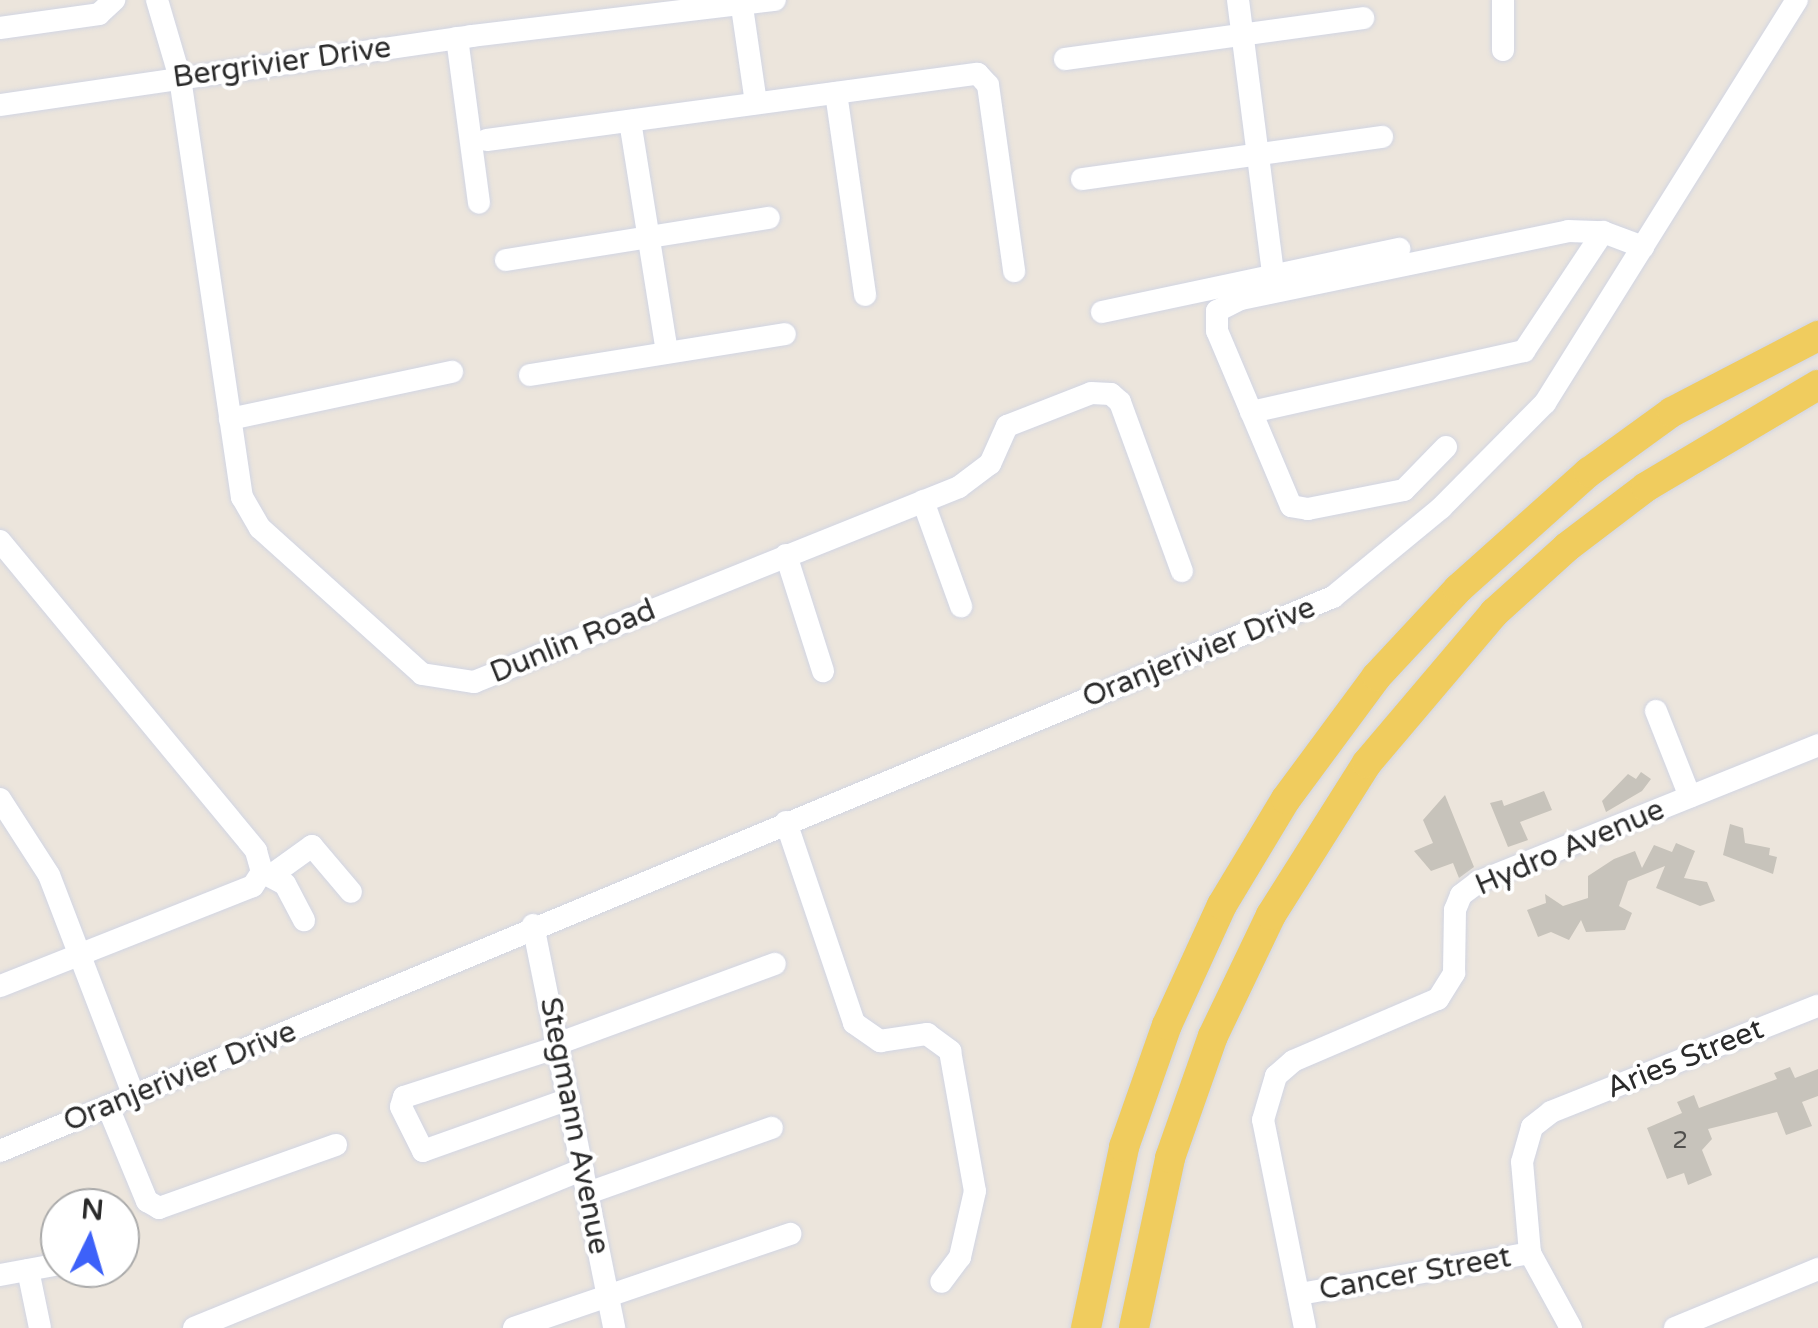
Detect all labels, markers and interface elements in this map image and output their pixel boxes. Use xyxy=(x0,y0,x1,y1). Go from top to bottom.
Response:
street label: Bergrivier Drive xyxy=(171,30,393,96)
street label: Oranjerivier Drive xyxy=(1077,590,1321,716)
street label: Dunlin Road xyxy=(485,592,661,692)
street label: Hydro Avenue xyxy=(1470,792,1670,904)
street label: Stegmann Avenue xyxy=(531,994,617,1258)
street label: Aries Street xyxy=(1601,1011,1769,1107)
street label: Oranjerivier Drive xyxy=(58,1014,302,1140)
house number: 2 xyxy=(1672,1125,1688,1155)
north arrow xyxy=(40,1188,140,1288)
text: N xyxy=(80,1192,105,1228)
street label: Cancer Street xyxy=(1316,1239,1514,1309)

